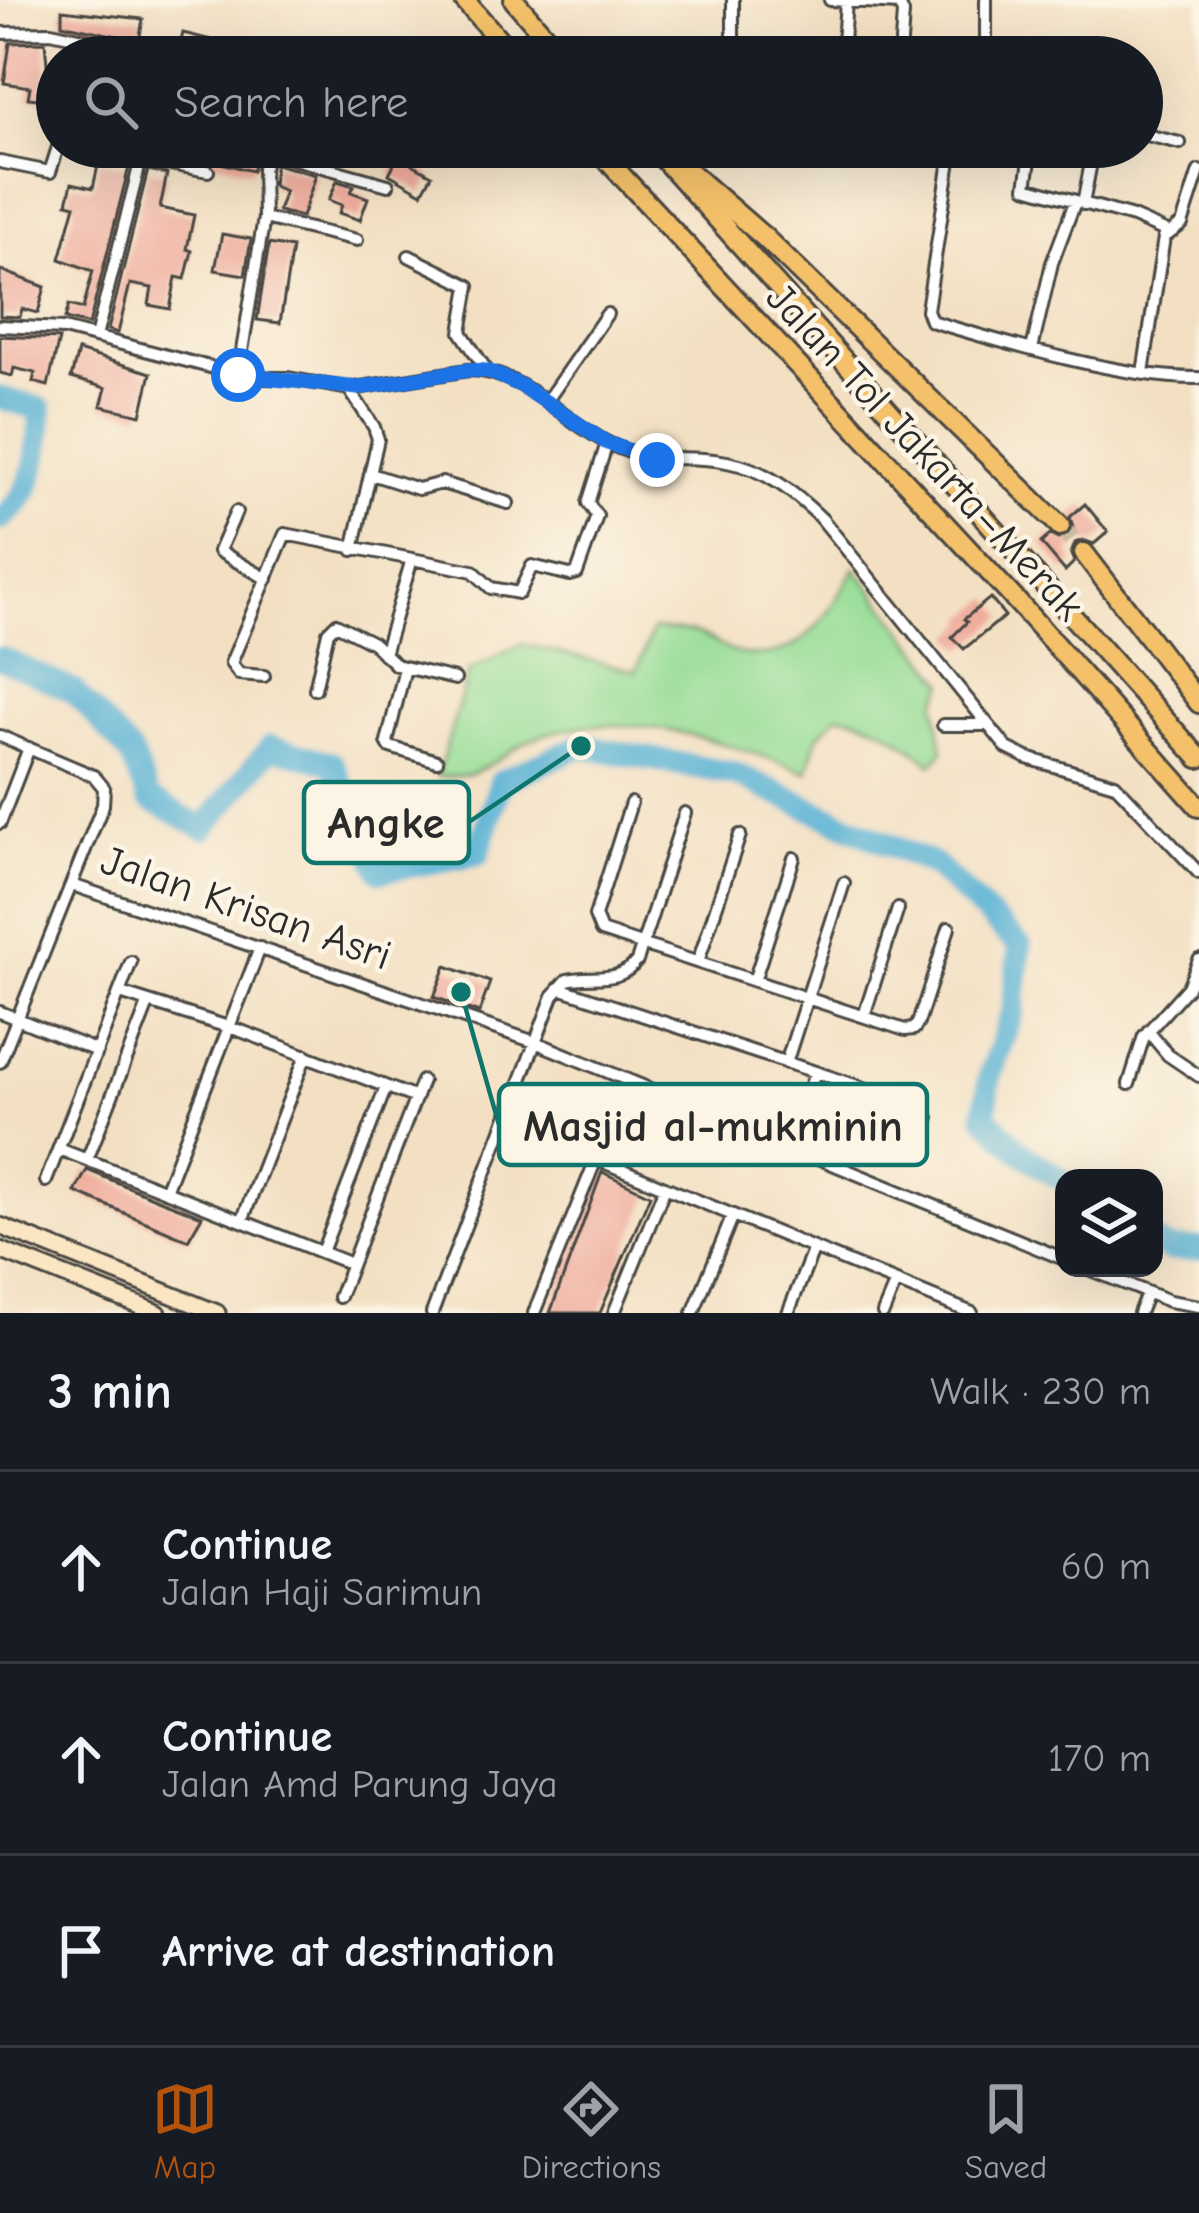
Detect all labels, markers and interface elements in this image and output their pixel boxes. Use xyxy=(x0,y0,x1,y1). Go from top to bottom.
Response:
search box xyxy=(36,36,1163,168)
icon: search xyxy=(78,69,144,135)
text: Search here xyxy=(174,76,408,128)
street label: Jalan Tol Jakarta–Merak xyxy=(756,273,1094,631)
route start xyxy=(211,348,265,402)
route end xyxy=(630,433,684,487)
callout: Angke xyxy=(304,782,469,863)
text: Angke xyxy=(327,797,445,849)
street label: Jalan Krisan Asri xyxy=(95,835,397,981)
callout: Masjid al-mukminin xyxy=(499,1084,927,1165)
text: Masjid al-mukminin xyxy=(523,1100,903,1152)
map controls xyxy=(1055,1169,1163,1277)
button: layers xyxy=(1055,1169,1163,1277)
text: 3 min xyxy=(48,1362,172,1421)
text: Walk · 230 m xyxy=(930,1369,1151,1414)
text: Continue xyxy=(162,1518,332,1570)
icon: ahead xyxy=(48,1534,114,1600)
text: 60 m xyxy=(1061,1544,1151,1589)
text: Jalan Haji Sarimun xyxy=(162,1570,482,1615)
text: Continue xyxy=(162,1710,332,1762)
icon: ahead xyxy=(48,1726,114,1792)
text: 170 m xyxy=(1048,1736,1151,1781)
text: Jalan Amd Parung Jaya xyxy=(162,1762,558,1807)
icon: arrive xyxy=(48,1918,114,1984)
text: Arrive at destination xyxy=(162,1925,555,1977)
tab: Map xyxy=(152,2076,218,2186)
tab: Directions xyxy=(522,2076,661,2186)
tab: Saved xyxy=(965,2076,1047,2186)

